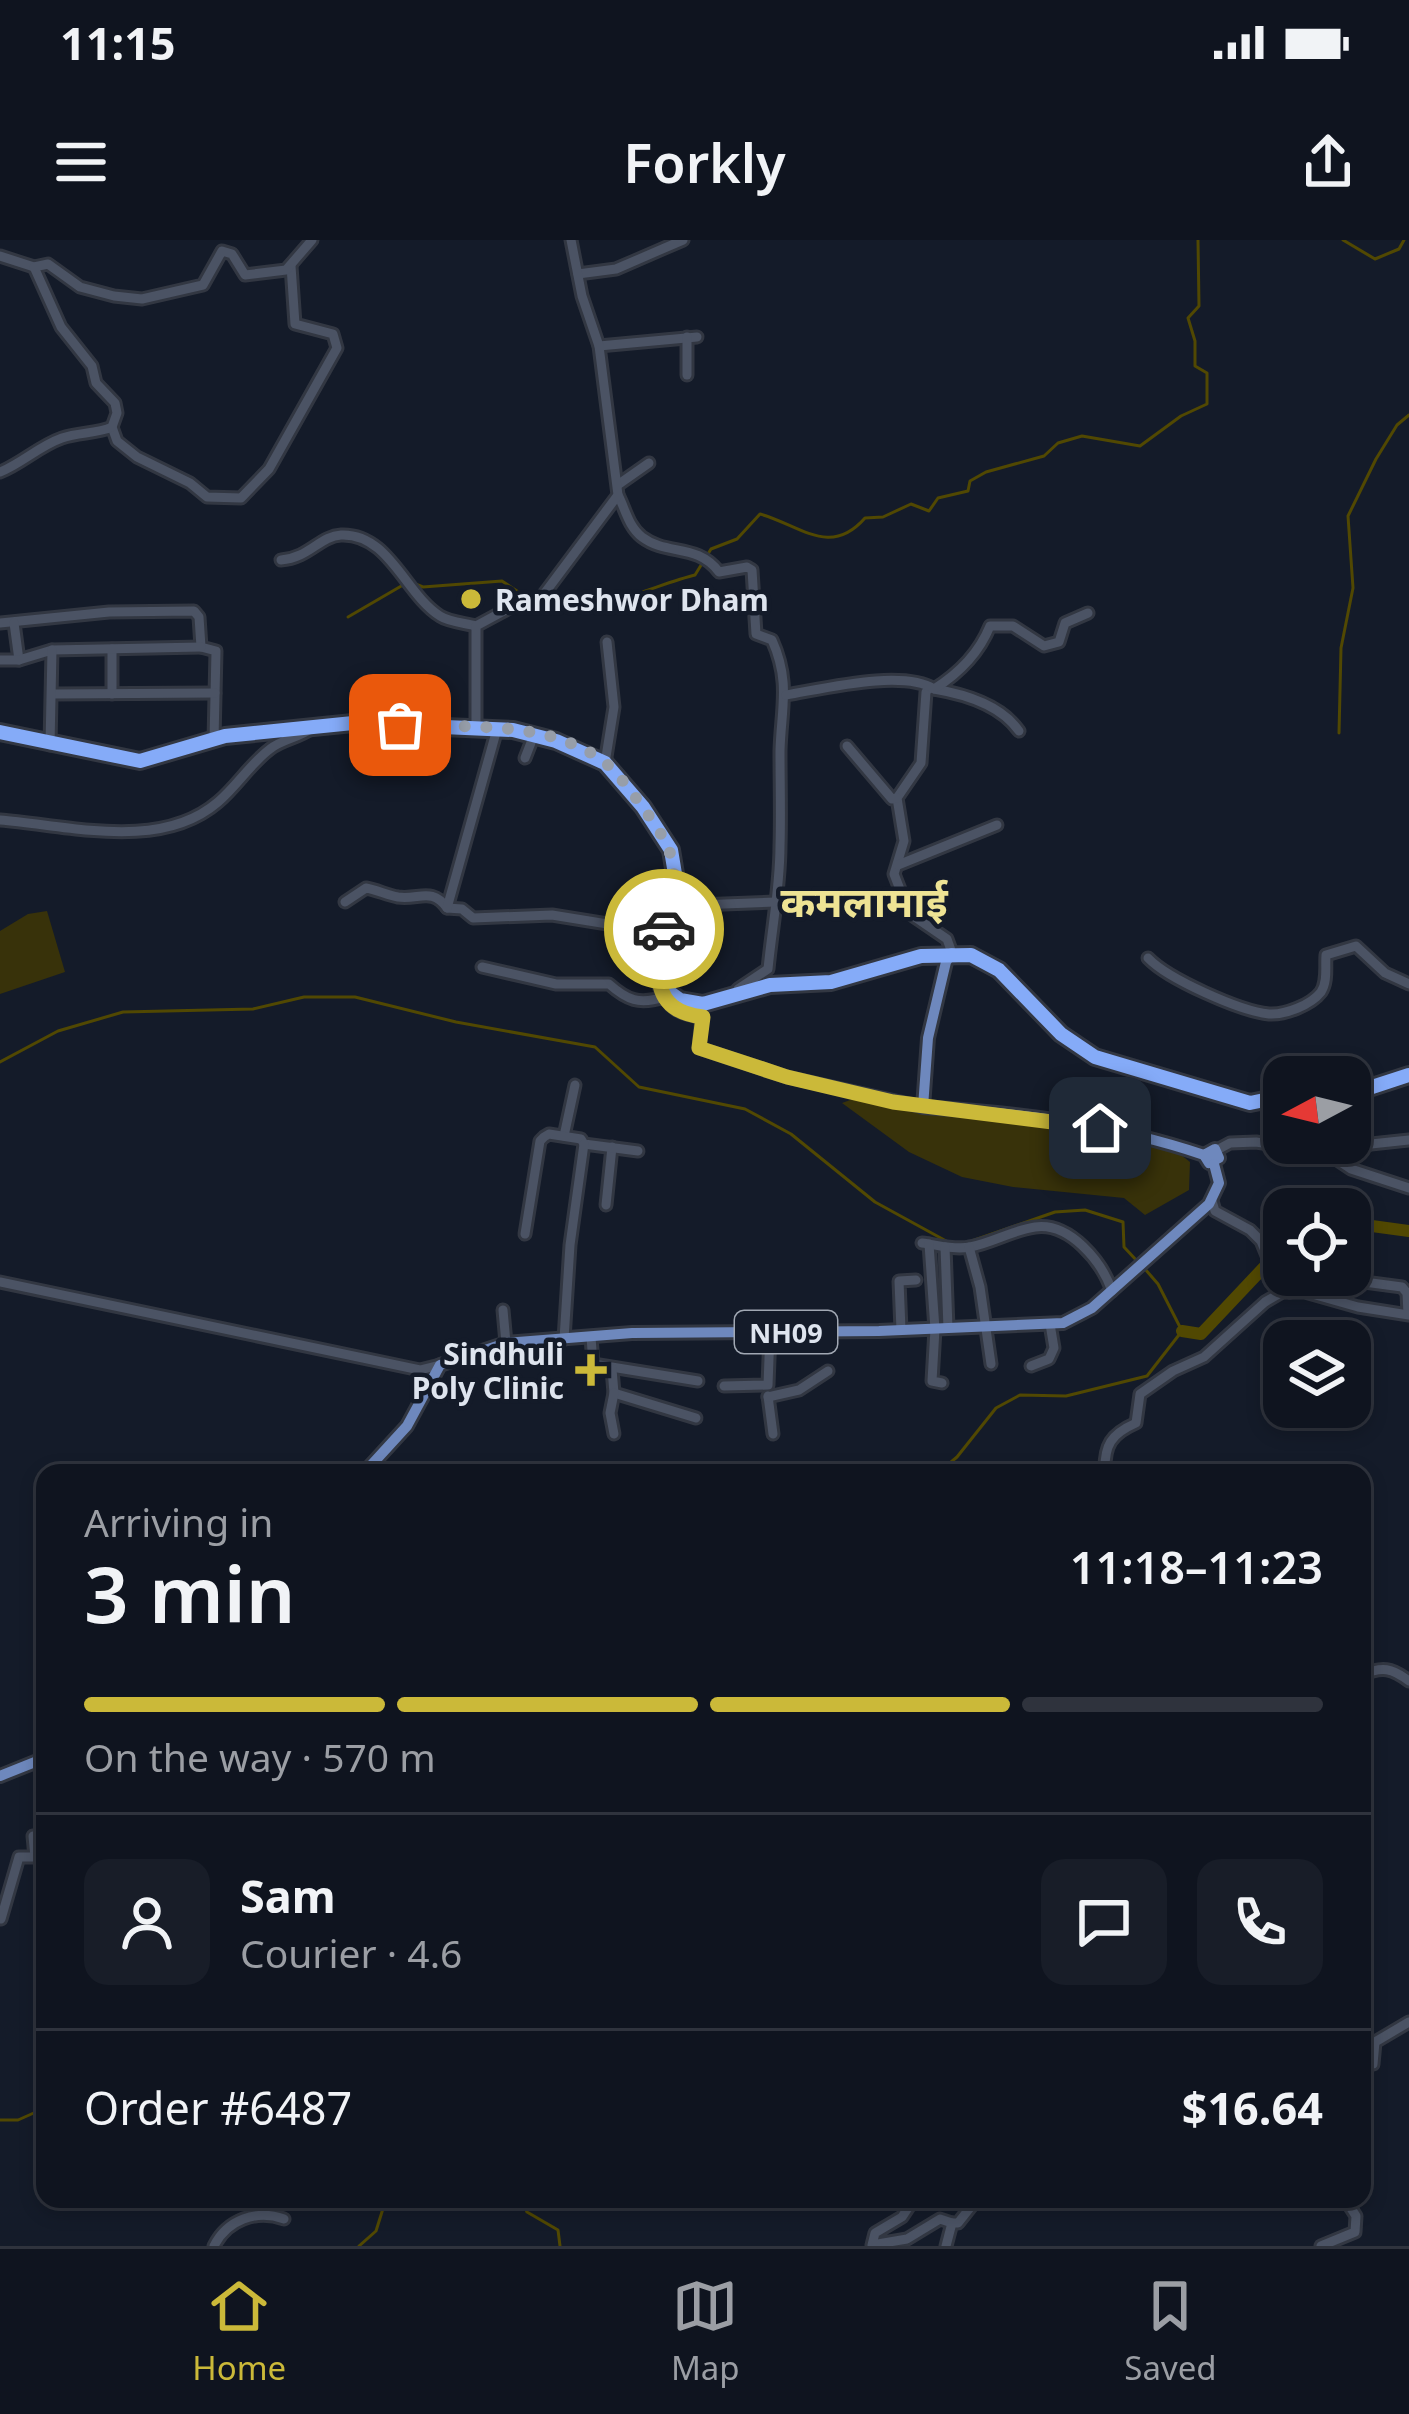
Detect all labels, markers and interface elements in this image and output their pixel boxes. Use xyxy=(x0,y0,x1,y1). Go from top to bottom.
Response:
text: 11:15 xyxy=(60,12,176,73)
text: Forkly xyxy=(623,125,786,199)
icon: menu xyxy=(48,129,114,195)
icon: share xyxy=(1295,129,1361,195)
place label: Rameshwor Dham xyxy=(495,579,769,620)
marker: Rameshwor Dham xyxy=(458,586,484,612)
pin xyxy=(349,674,451,776)
icon: bag xyxy=(367,692,433,758)
courier xyxy=(604,869,724,989)
district label: कमलामाई xyxy=(780,872,949,929)
icon: car xyxy=(631,896,697,962)
north arrow xyxy=(1263,1056,1371,1164)
map controls xyxy=(1263,1056,1371,1428)
pin xyxy=(1049,1077,1151,1179)
icon: home xyxy=(1067,1095,1133,1161)
button: locate xyxy=(1263,1188,1371,1296)
road number: NH09 xyxy=(735,1311,837,1353)
button: layers xyxy=(1263,1320,1371,1428)
place label: Sindhuli Poly Clinic xyxy=(412,1333,564,1408)
marker: Sindhuli Poly Clinic xyxy=(575,1354,607,1386)
text: Arriving in xyxy=(84,1495,273,1548)
text: 11:18–11:23 xyxy=(1070,1536,1323,1597)
text: 3 min xyxy=(84,1540,296,1646)
text: On the way · 570 m xyxy=(84,1730,436,1783)
button: person xyxy=(84,1859,210,1985)
button: chat xyxy=(1041,1859,1167,1985)
button: phone xyxy=(1197,1859,1323,1985)
text: Sam xyxy=(240,1865,336,1926)
text: Courier · 4.6 xyxy=(240,1926,462,1979)
text: Order #6487 xyxy=(84,2077,352,2138)
text: $16.64 xyxy=(1182,2077,1323,2138)
tab: Home xyxy=(192,2273,286,2390)
tab: Map xyxy=(671,2273,740,2390)
tab: Saved xyxy=(1124,2273,1217,2390)

